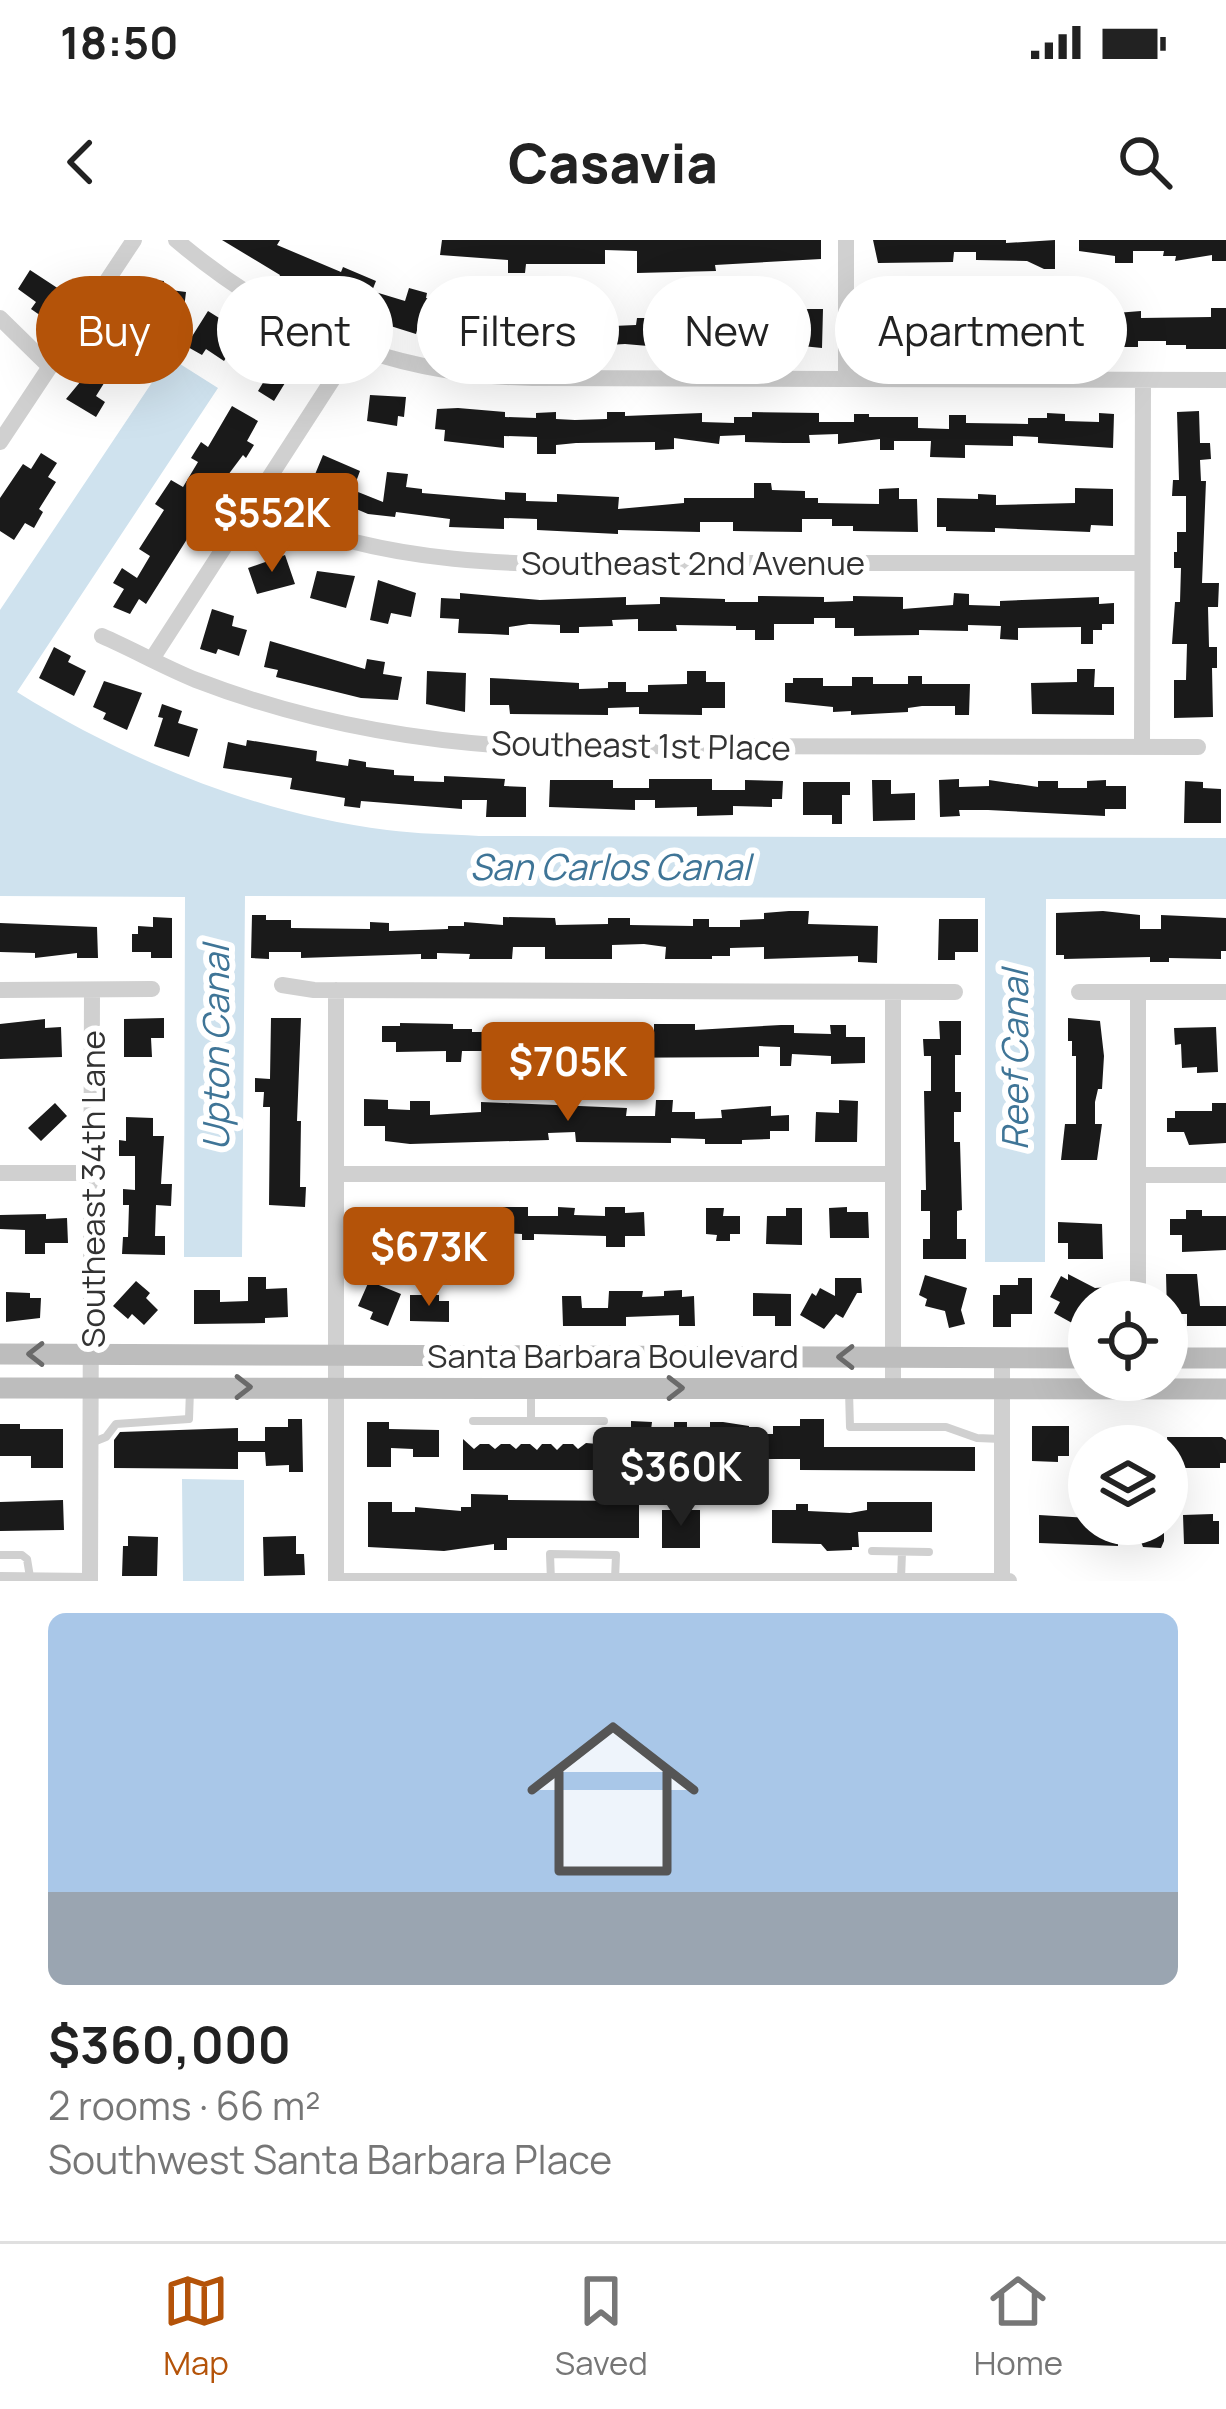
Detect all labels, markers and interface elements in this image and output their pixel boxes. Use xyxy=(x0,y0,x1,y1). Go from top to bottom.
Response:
text: 18:50 xyxy=(60,11,179,73)
text: Casavia xyxy=(508,125,718,199)
icon: back xyxy=(48,129,114,195)
icon: search xyxy=(1112,129,1178,195)
chip: Buy xyxy=(36,276,193,384)
chip: Rent xyxy=(217,276,393,384)
chip: Filters xyxy=(417,276,619,384)
chip: New xyxy=(643,276,811,384)
chip: Apartment xyxy=(835,276,1127,384)
pin: $552K xyxy=(188,473,356,575)
text: $552K xyxy=(213,485,331,539)
street label: Southeast 2nd Avenue xyxy=(521,540,865,585)
street label: Southeast 1st Place xyxy=(491,720,791,770)
water label: San Carlos Canal xyxy=(470,842,755,891)
water label: Upton Canal xyxy=(191,941,240,1151)
water label: Reef Canal xyxy=(990,965,1039,1150)
pin: $705K xyxy=(484,1022,652,1124)
street label: Southeast 34th Lane xyxy=(70,1030,115,1348)
text: $705K xyxy=(508,1034,628,1088)
pin: $673K xyxy=(345,1207,513,1309)
text: $673K xyxy=(370,1219,488,1273)
map controls xyxy=(1068,1281,1188,1545)
button: locate xyxy=(1068,1281,1188,1401)
street label: Santa Barbara Boulevard xyxy=(427,1333,799,1378)
one-way arrow xyxy=(26,1341,44,1367)
one-way arrow xyxy=(836,1344,854,1370)
one-way arrow xyxy=(235,1374,253,1400)
one-way arrow xyxy=(667,1375,685,1401)
button: layers xyxy=(1068,1425,1188,1545)
pin: $360K xyxy=(597,1427,765,1529)
text: $360K xyxy=(620,1439,742,1493)
icon: home xyxy=(505,1691,721,1907)
text: $360,000 xyxy=(48,2009,291,2078)
text: 2 rooms · 66 m² xyxy=(48,2078,321,2132)
text: Southwest Santa Barbara Place xyxy=(48,2132,612,2186)
tab: Map xyxy=(163,2268,229,2385)
tab: Saved xyxy=(555,2268,648,2385)
tab: Home xyxy=(974,2268,1063,2385)

